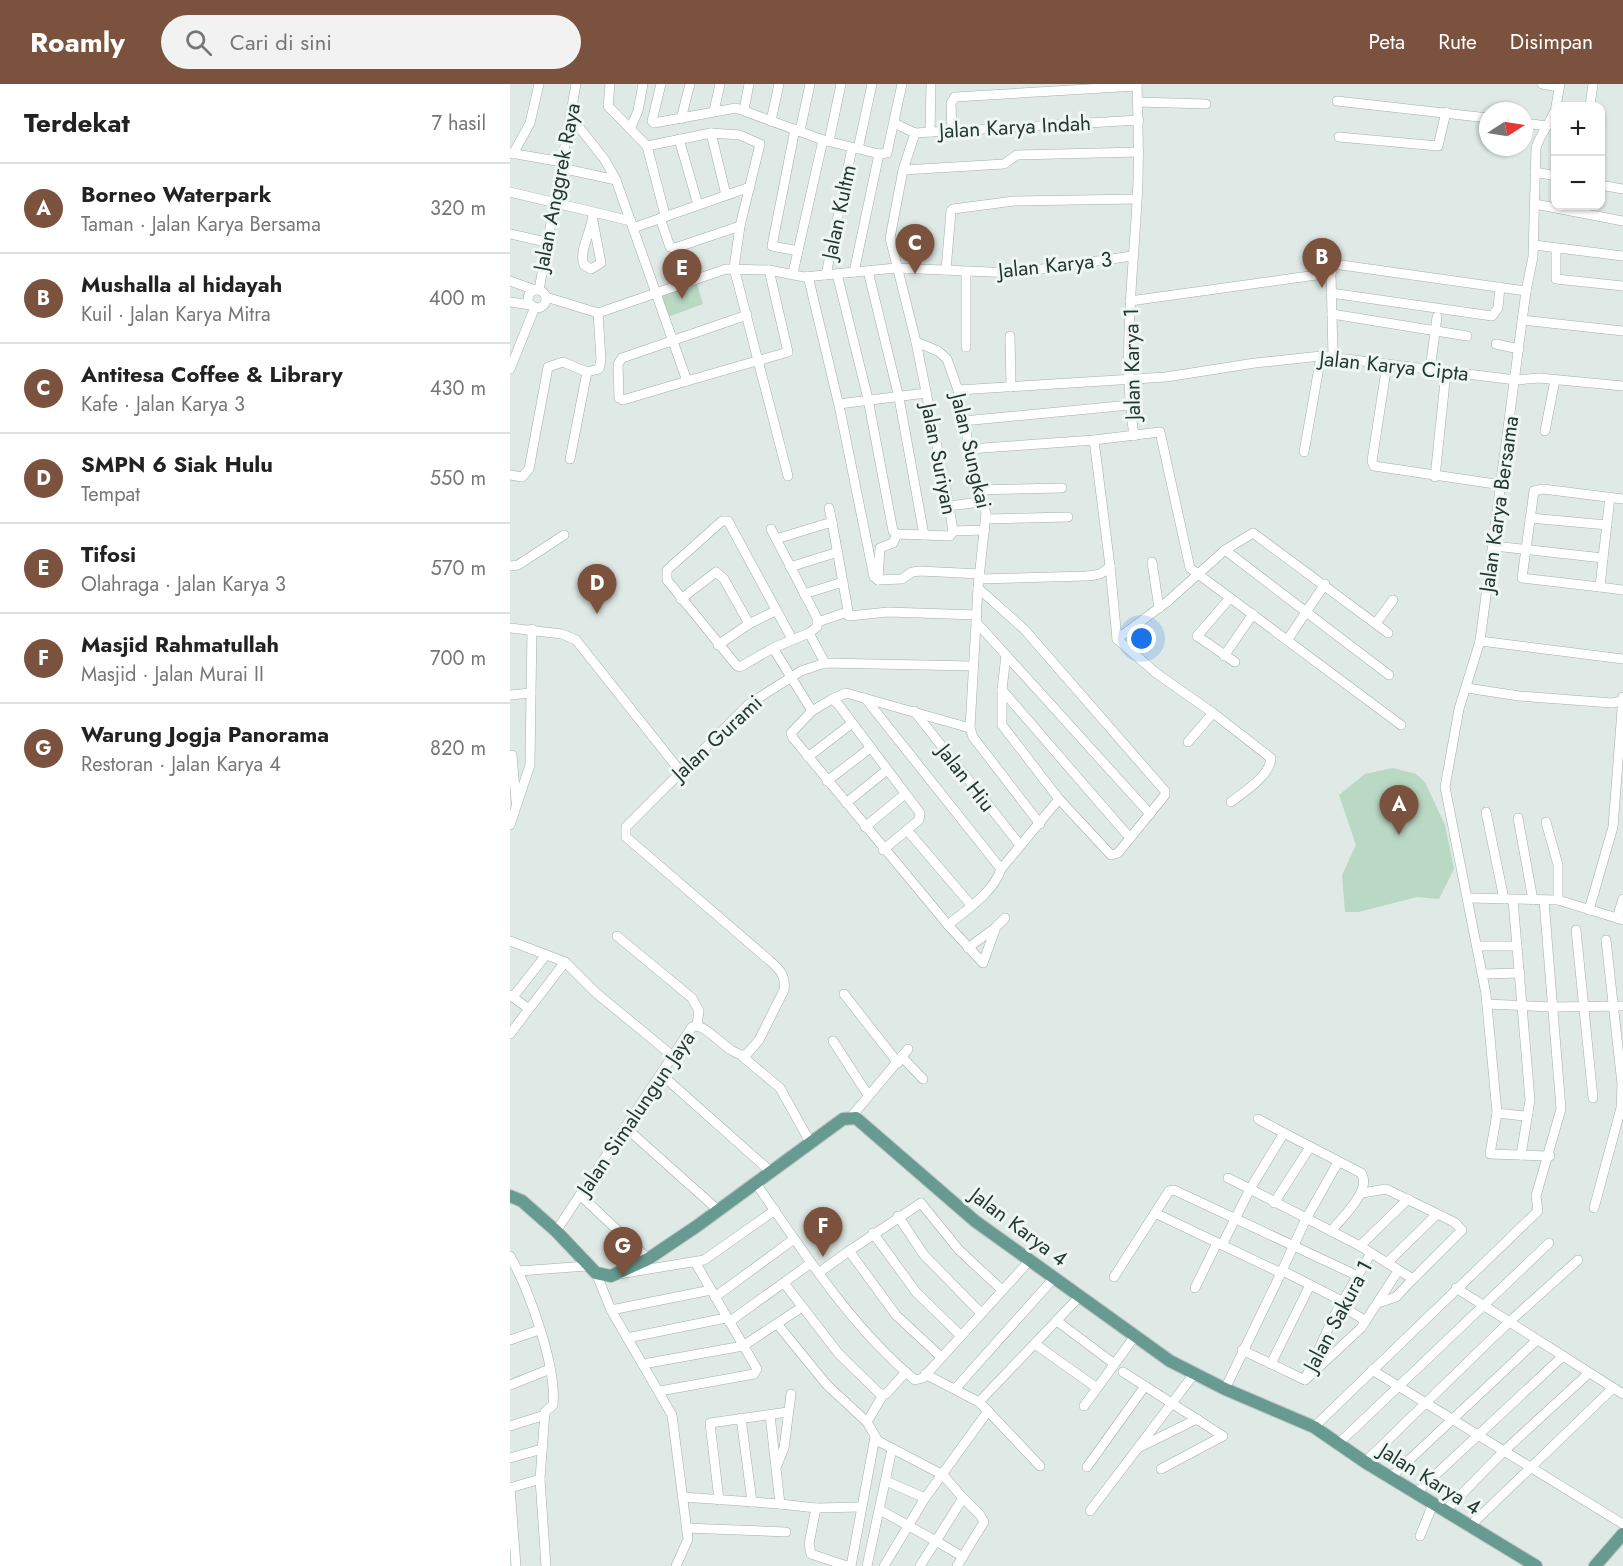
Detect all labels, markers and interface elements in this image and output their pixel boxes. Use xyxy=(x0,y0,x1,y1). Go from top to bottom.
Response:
search box xyxy=(161,15,581,69)
text: Roamly xyxy=(30,22,125,63)
icon: search xyxy=(182,26,215,59)
text: Cari di sini xyxy=(230,26,332,58)
text: Peta xyxy=(1368,27,1405,57)
text: Rute xyxy=(1438,27,1477,57)
text: Disimpan xyxy=(1510,27,1593,57)
street label: Jalan Anggrek Raya xyxy=(525,100,588,277)
north arrow xyxy=(1479,102,1533,156)
map controls xyxy=(1551,102,1605,210)
button: + xyxy=(1551,102,1605,156)
text: Terdekat xyxy=(24,104,130,142)
street label: Jalan Karya Indah xyxy=(935,108,1092,146)
text: 7 hasil xyxy=(432,109,486,138)
button: − xyxy=(1551,156,1605,210)
street label: Jalan Kultm xyxy=(814,162,864,265)
text: Borneo Waterpark xyxy=(81,178,271,210)
text: A xyxy=(36,194,51,223)
text: 320 m xyxy=(430,194,486,223)
text: Taman · Jalan Karya Bersama xyxy=(81,210,321,239)
pin: C xyxy=(896,224,934,274)
pin: B xyxy=(1302,238,1342,288)
street label: Jalan Karya 3 xyxy=(994,244,1113,286)
pin: E xyxy=(662,250,702,299)
text: Mushalla al hidayah xyxy=(81,268,282,300)
text: B xyxy=(37,284,50,313)
text: 400 m xyxy=(429,284,486,313)
text: Kuil · Jalan Karya Mitra xyxy=(81,300,271,329)
street label: Jalan Karya 1 xyxy=(1116,308,1148,423)
street label: Jalan Karya Cipta xyxy=(1315,343,1470,389)
text: Antitesa Coffee & Library xyxy=(81,358,343,390)
text: C xyxy=(36,374,51,403)
text: 430 m xyxy=(430,374,486,403)
street label: Jalan Sungkai xyxy=(942,387,999,512)
text: Kafe · Jalan Karya 3 xyxy=(81,390,245,419)
street label: Jalan Suriyan xyxy=(913,398,965,517)
street label: Jalan Karya Bersama xyxy=(1471,414,1526,597)
text: SMPN 6 Siak Hulu xyxy=(81,448,273,480)
text: D xyxy=(36,464,51,493)
text: 550 m xyxy=(430,464,486,493)
text: Tempat xyxy=(81,480,140,509)
text: Tifosi xyxy=(81,538,136,570)
text: E xyxy=(37,554,50,583)
text: 570 m xyxy=(431,554,486,583)
pin: D xyxy=(578,564,616,614)
text: Olahraga · Jalan Karya 3 xyxy=(81,570,286,599)
your location xyxy=(1127,624,1156,653)
text: Masjid Rahmatullah xyxy=(81,628,279,660)
text: F xyxy=(38,644,49,673)
text: 700 m xyxy=(430,644,486,673)
text: Masjid · Jalan Murai II xyxy=(81,660,264,689)
street label: Jalan Gurami xyxy=(663,688,769,790)
text: Warung Jogja Panorama xyxy=(81,718,329,750)
text: G xyxy=(35,734,52,763)
text: 820 m xyxy=(430,734,486,763)
street label: Jalan Hiu xyxy=(928,735,1002,818)
text: Restoran · Jalan Karya 4 xyxy=(81,750,281,779)
pin: A xyxy=(1380,786,1418,835)
street label: Jalan Simalungun Jaya xyxy=(568,1025,702,1204)
street label: Jalan Karya 4 xyxy=(962,1179,1074,1274)
pin: F xyxy=(804,1208,842,1257)
pin: G xyxy=(604,1228,642,1277)
street label: Jalan Sakura 1 xyxy=(1295,1255,1380,1380)
street label: Jalan Karya 4 xyxy=(1371,1434,1487,1522)

